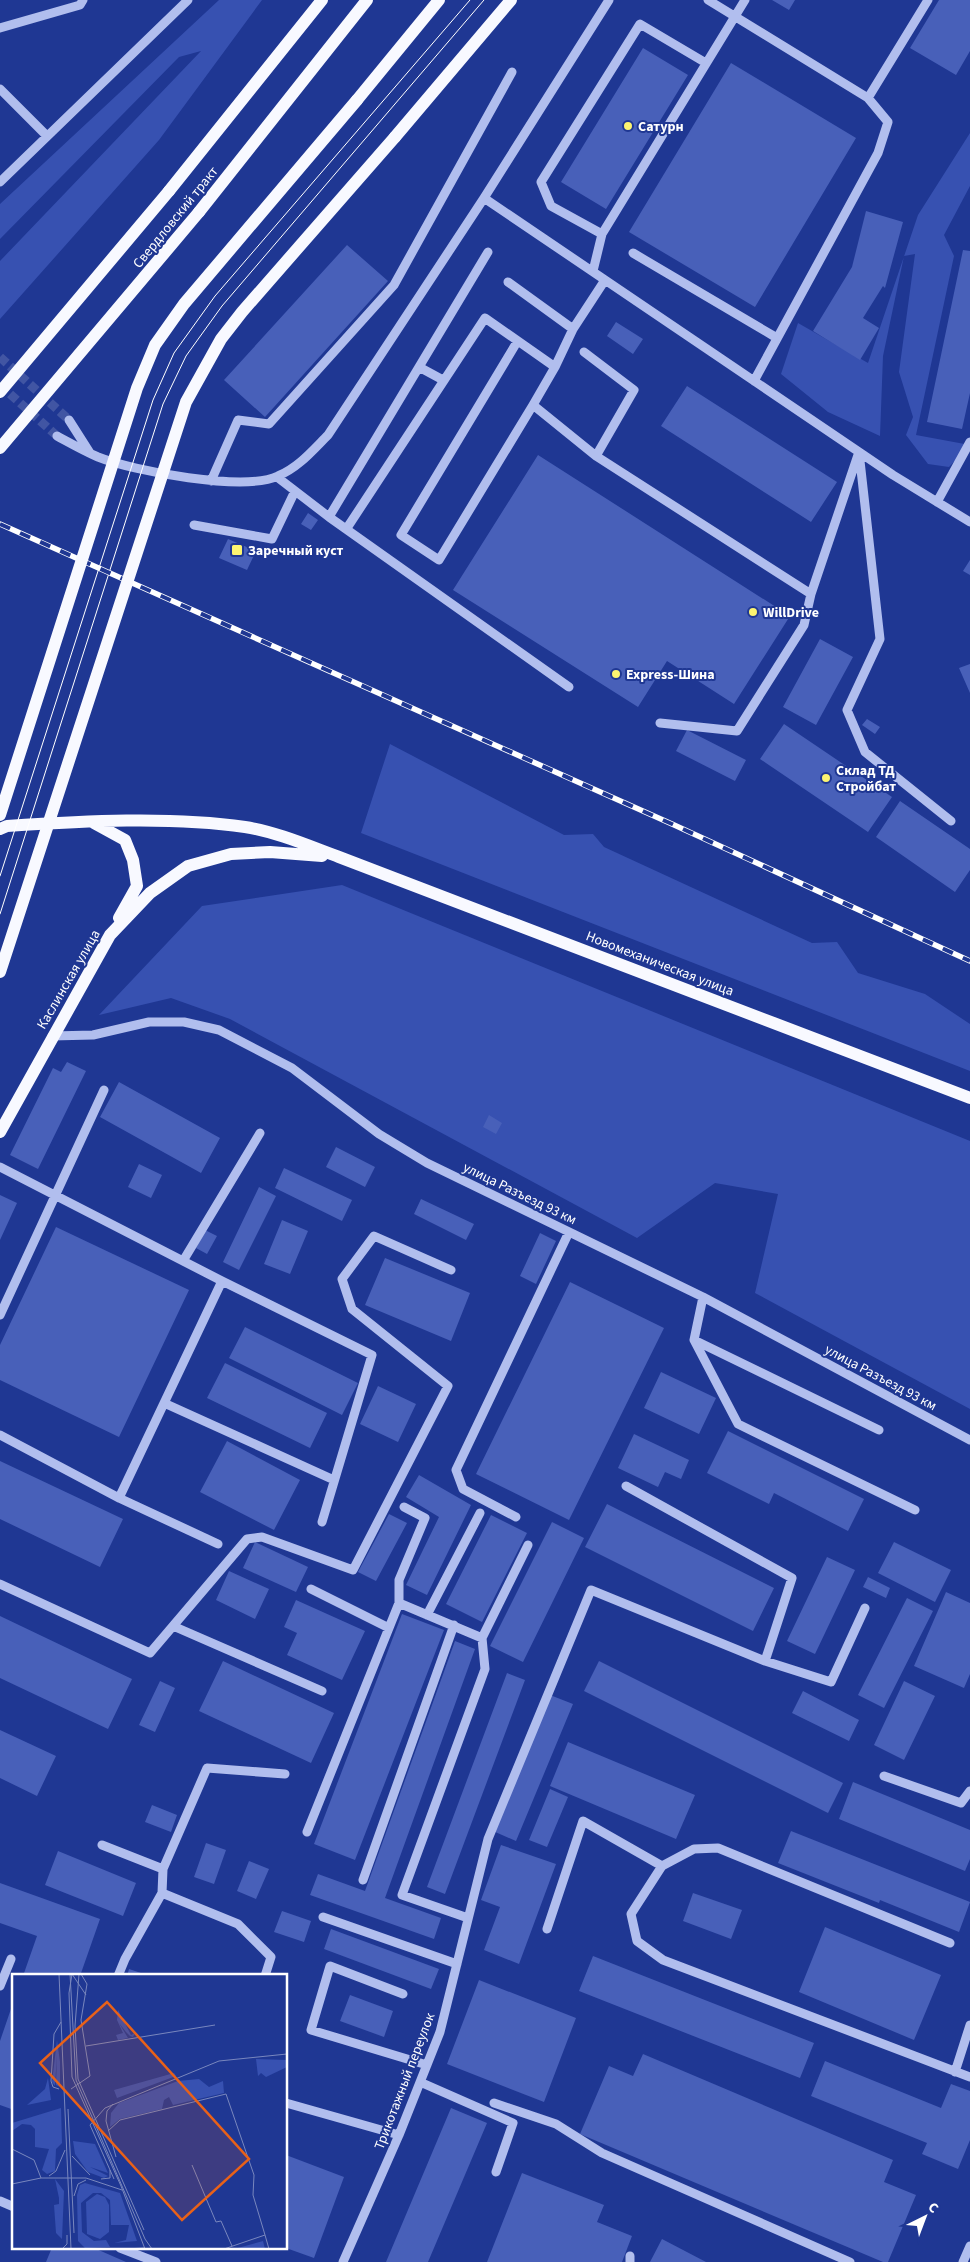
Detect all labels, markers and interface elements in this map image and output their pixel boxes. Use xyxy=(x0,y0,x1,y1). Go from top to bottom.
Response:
place label: Сатурн xyxy=(638,117,684,137)
marker: Сатурн xyxy=(622,120,634,132)
street label: Свердловский тракт xyxy=(128,162,223,273)
place label: Заречный куст xyxy=(248,541,344,561)
marker: Заречный куст xyxy=(230,543,244,557)
place label: WillDrive xyxy=(763,603,819,623)
marker: WillDrive xyxy=(747,606,759,618)
place label: Express-Шина xyxy=(626,665,715,685)
marker: Express-Шина xyxy=(610,668,622,680)
place label: Склад ТД Стройбат xyxy=(836,761,896,797)
marker: Склад ТД Стройбат xyxy=(820,772,832,784)
street label: Каслинская улица xyxy=(32,926,105,1033)
street label: Новомеханическая улица xyxy=(583,926,737,1001)
street label: улица Разъезд 93 км xyxy=(459,1158,580,1230)
street label: улица Разъезд 93 км xyxy=(821,1340,940,1416)
inset map xyxy=(12,1974,288,2250)
street label: Трикотажный переулок xyxy=(370,2010,440,2153)
north arrow xyxy=(900,2192,950,2242)
text: С xyxy=(923,2198,943,2218)

